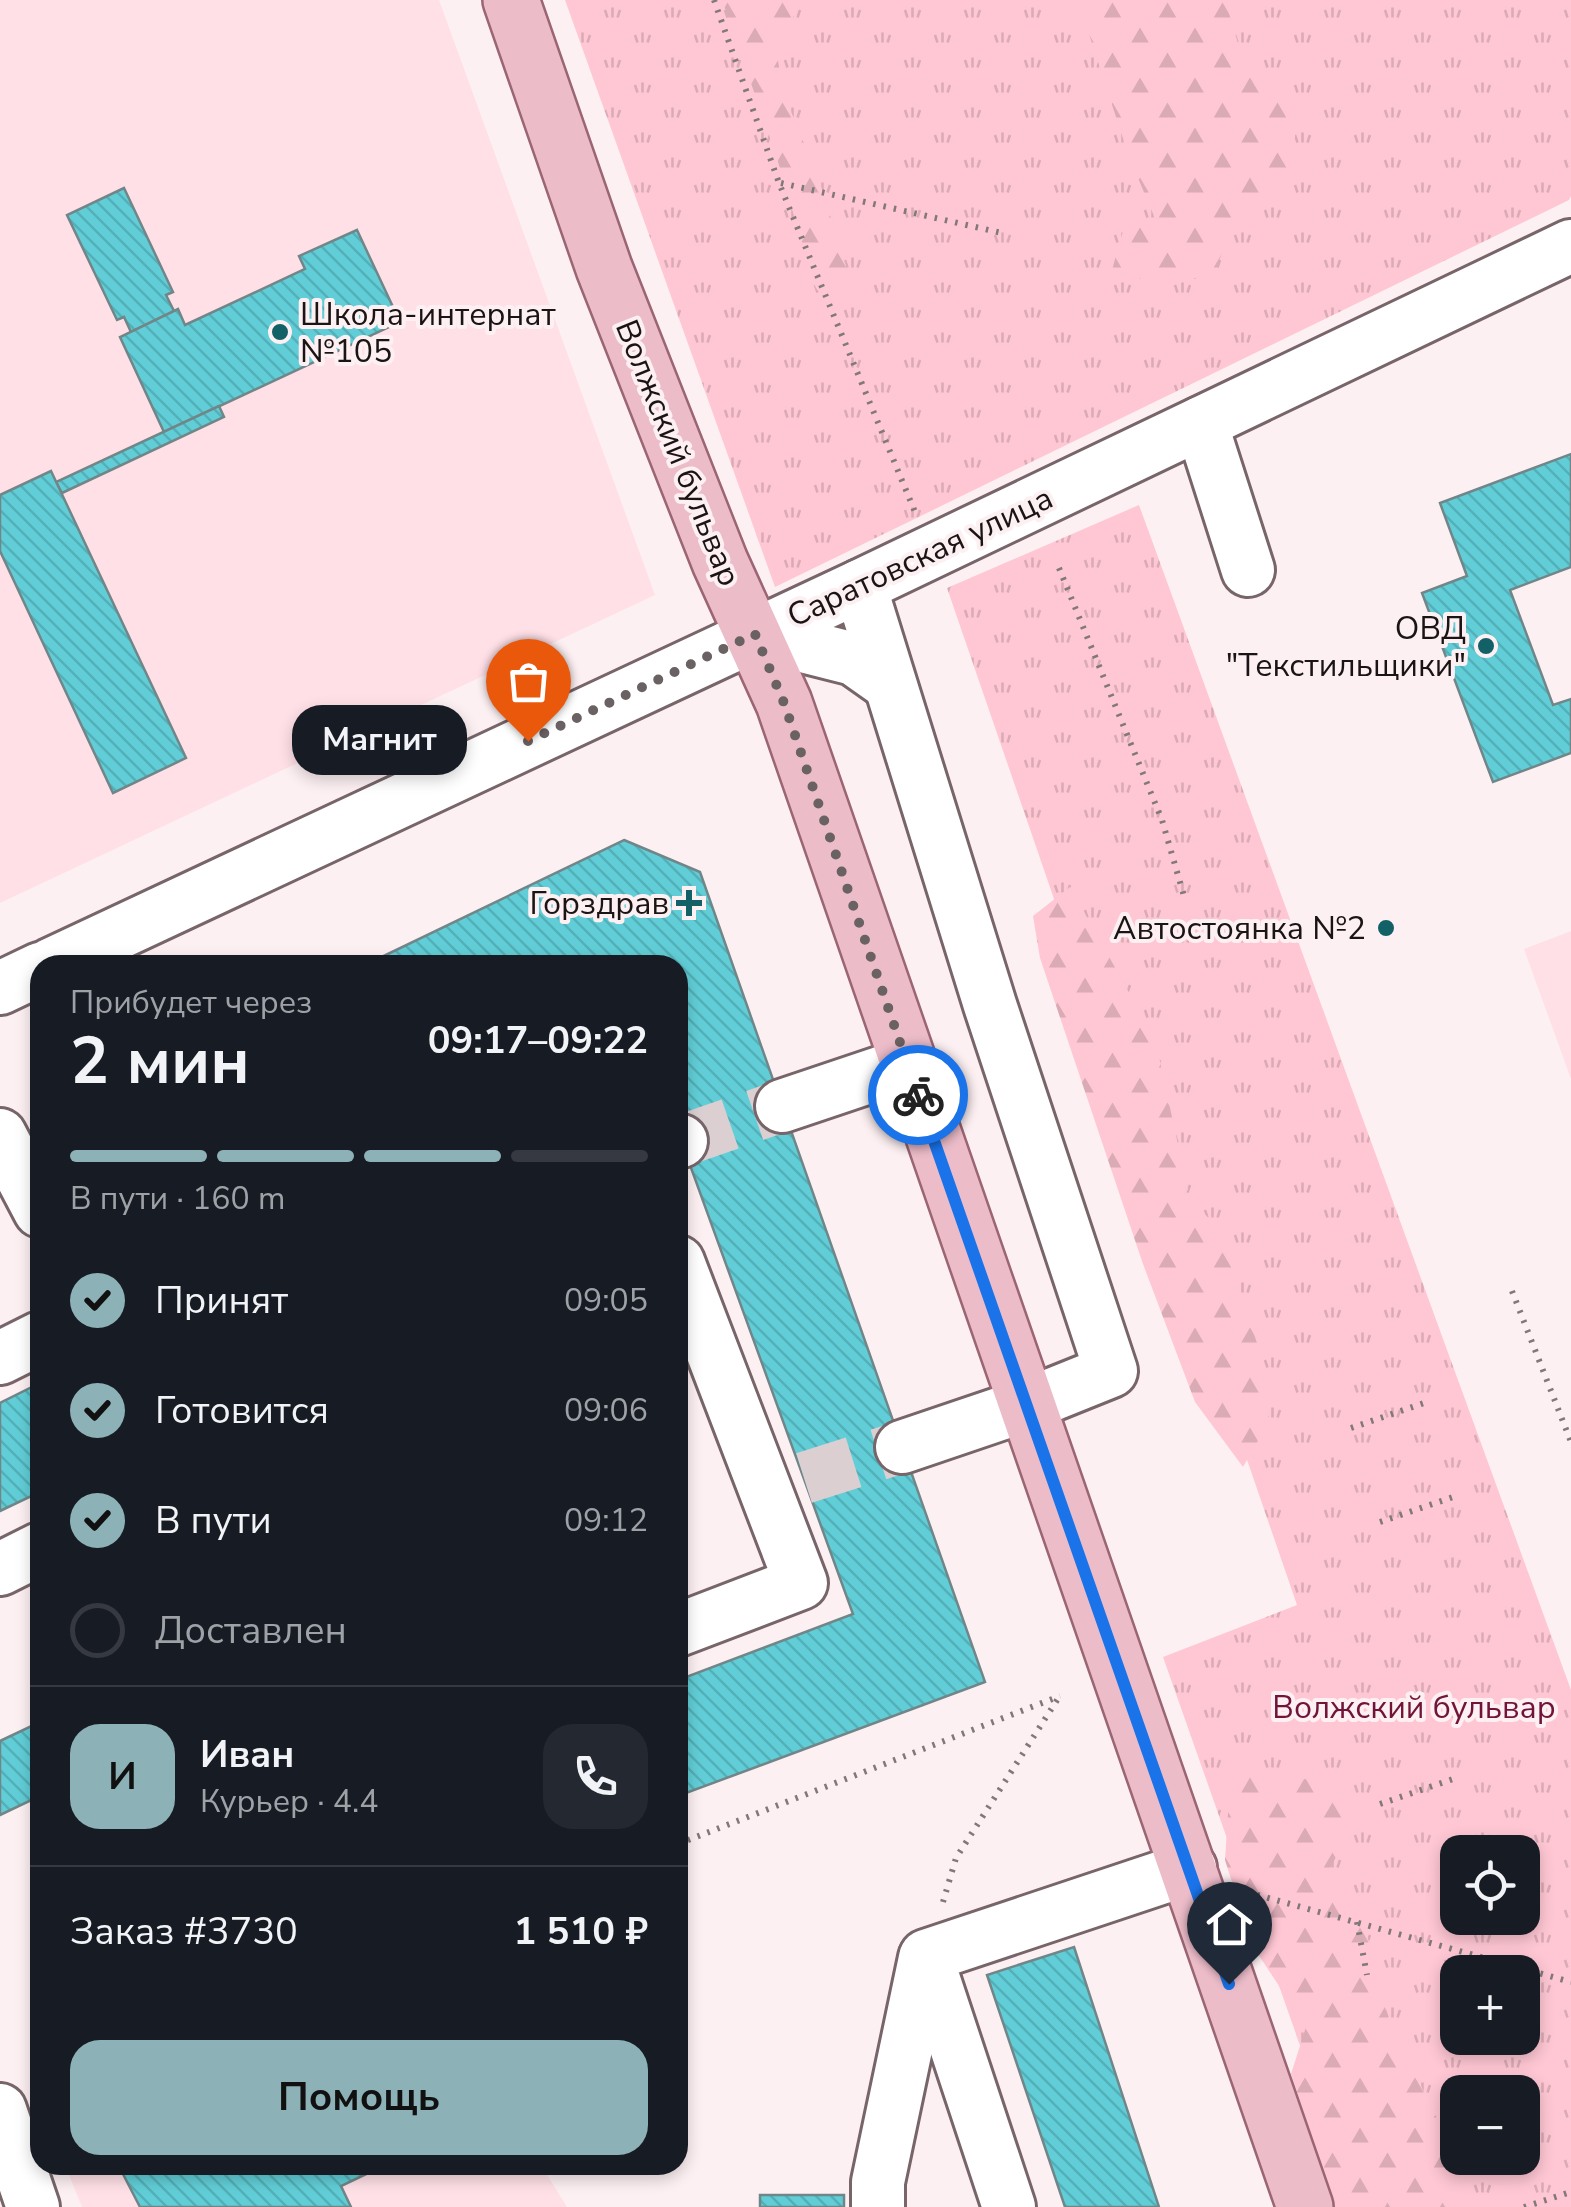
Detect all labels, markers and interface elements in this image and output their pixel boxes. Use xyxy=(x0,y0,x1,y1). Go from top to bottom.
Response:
place label: Школа-интернат №105 xyxy=(300,293,556,373)
street label: Волжский бульвар xyxy=(605,314,751,592)
marker: Школа-интернат №105 xyxy=(269,321,291,343)
street label: Саратовская улица xyxy=(780,477,1060,637)
place label: ОВД "Текстильщики" xyxy=(1226,607,1466,687)
marker: ОВД "Текстильщики" xyxy=(1475,635,1497,657)
pin xyxy=(486,639,571,742)
icon: bag xyxy=(501,654,556,709)
callout: Магнит xyxy=(293,706,468,776)
text: Магнит xyxy=(322,718,437,761)
place label: Горздрав xyxy=(530,882,669,925)
marker: Горздрав xyxy=(678,892,700,914)
place label: Автостоянка №2 xyxy=(1113,907,1366,950)
marker: Автостоянка №2 xyxy=(1375,917,1397,939)
text: Прибудет через xyxy=(70,981,312,1024)
text: 09:17–09:22 xyxy=(428,1015,648,1066)
text: 2 мин xyxy=(70,1017,250,1106)
courier xyxy=(868,1045,968,1145)
icon: bike xyxy=(891,1068,946,1123)
text: В пути · 160 m xyxy=(70,1177,285,1220)
icon: check xyxy=(70,1273,125,1328)
text: Принят xyxy=(155,1275,288,1326)
text: 09:05 xyxy=(564,1279,648,1322)
icon: check xyxy=(70,1383,125,1438)
text: Готовится xyxy=(155,1385,329,1436)
text: 09:06 xyxy=(564,1389,648,1432)
icon: check xyxy=(70,1493,125,1548)
text: В пути xyxy=(155,1495,272,1546)
text: 09:12 xyxy=(564,1499,648,1542)
text: Доставлен xyxy=(155,1605,347,1656)
park label: Волжский бульвар xyxy=(1272,1686,1556,1729)
button: phone xyxy=(543,1724,648,1829)
text: Иван xyxy=(200,1729,294,1780)
text: И xyxy=(108,1751,137,1802)
text: Курьер · 4.4 xyxy=(200,1780,378,1823)
map controls xyxy=(1440,1835,1540,2175)
button: locate xyxy=(1440,1835,1540,1935)
pin xyxy=(1187,1882,1272,1985)
icon: home xyxy=(1202,1897,1257,1952)
text: Заказ #3730 xyxy=(70,1906,298,1957)
text: 1 510 ₽ xyxy=(513,1906,648,1957)
button: + xyxy=(1440,1955,1540,2055)
button: Помощь xyxy=(70,2040,648,2155)
button: − xyxy=(1440,2075,1540,2175)

